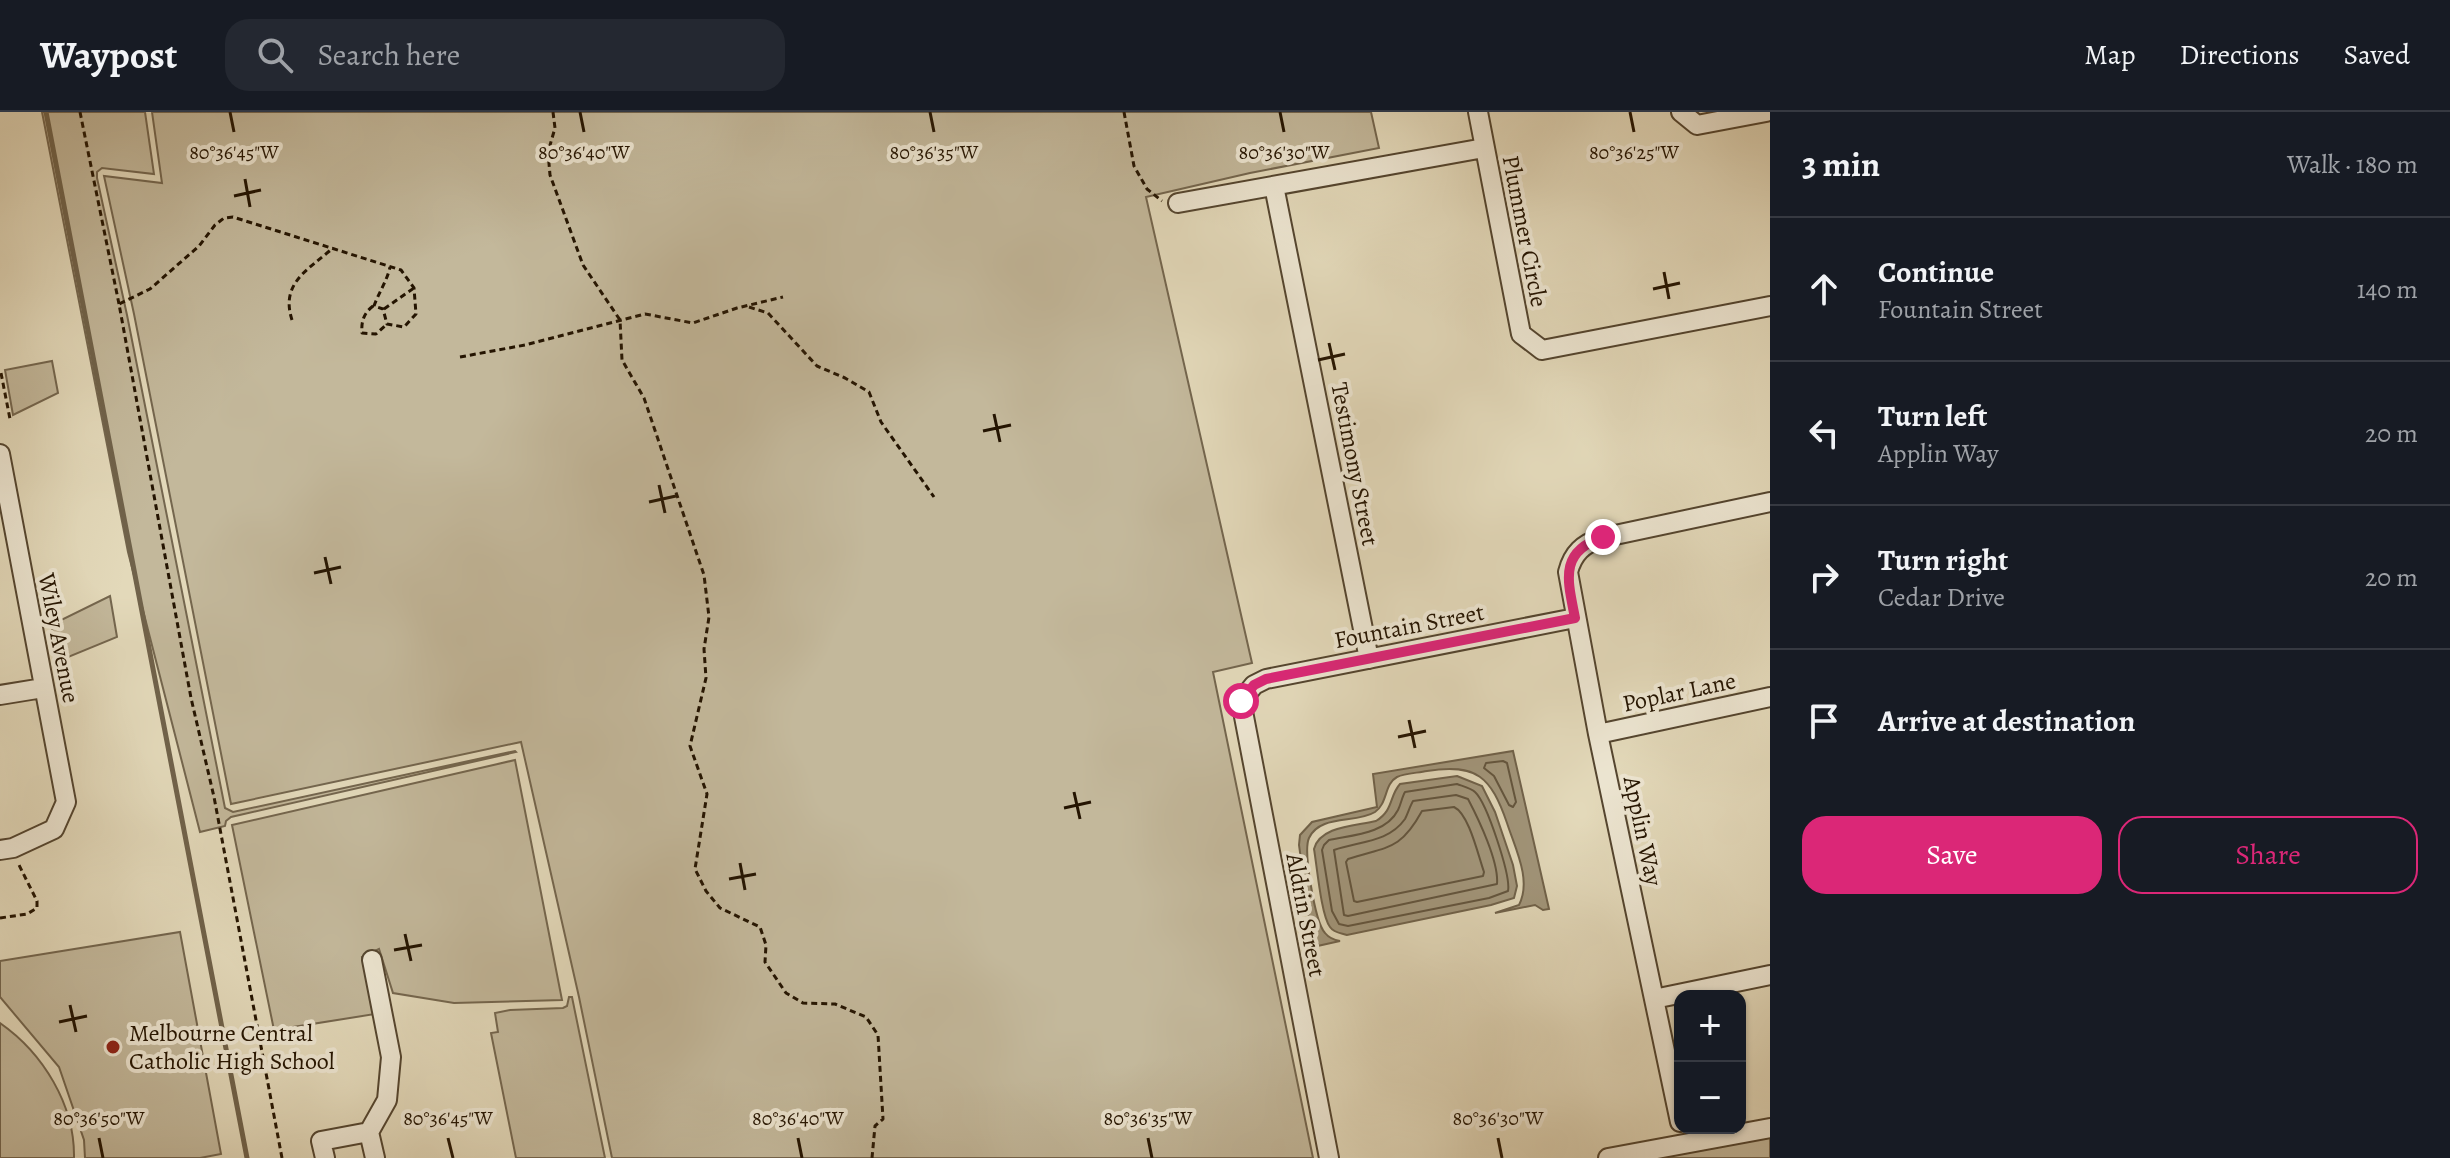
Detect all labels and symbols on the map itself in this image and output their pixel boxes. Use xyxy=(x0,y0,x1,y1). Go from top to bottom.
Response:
text: 80°36'45"W xyxy=(189,139,279,166)
text: 80°36'40"W xyxy=(538,139,630,166)
text: 80°36'35"W xyxy=(890,139,979,166)
text: 80°36'30"W xyxy=(1238,139,1330,166)
text: 80°36'25"W xyxy=(1589,139,1679,166)
street label: Plummer Circle xyxy=(1495,152,1555,310)
street label: Testimony Street xyxy=(1323,380,1387,549)
route end xyxy=(1585,519,1621,555)
street label: Wiley Avenue xyxy=(31,569,87,706)
street label: Fountain Street xyxy=(1331,596,1487,656)
street label: Poplar Lane xyxy=(1619,664,1739,720)
route start xyxy=(1223,683,1259,719)
street label: Applin Way xyxy=(1616,772,1670,889)
street label: Aldrin Street xyxy=(1278,850,1334,980)
place label: Melbourne Central Catholic High School xyxy=(129,1017,335,1077)
marker: Melbourne Central Catholic High School xyxy=(104,1038,122,1056)
text: 80°36'50"W xyxy=(53,1105,145,1132)
text: 80°36'45"W xyxy=(403,1105,493,1132)
text: 80°36'40"W xyxy=(752,1105,844,1132)
text: 80°36'35"W xyxy=(1104,1105,1193,1132)
text: 80°36'30"W xyxy=(1452,1105,1544,1132)

